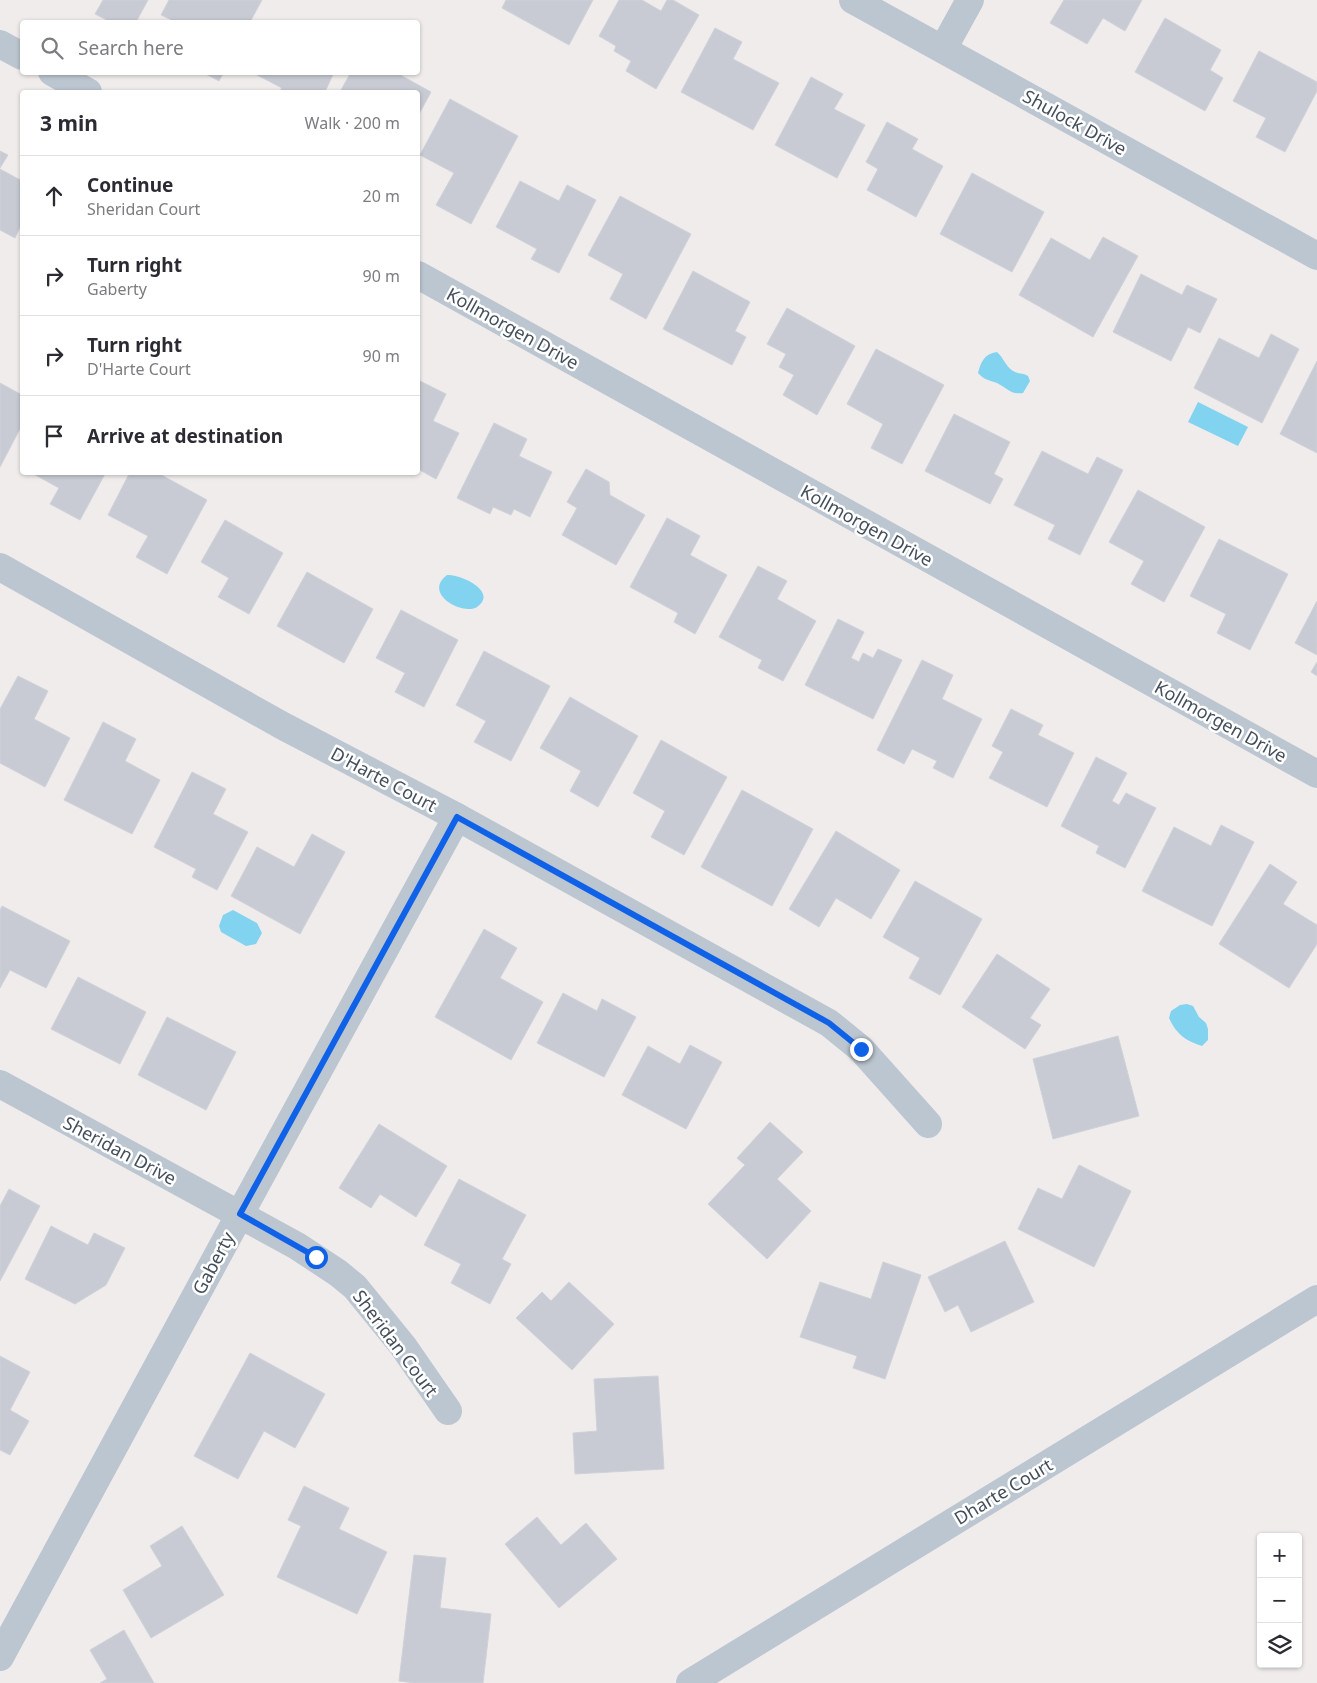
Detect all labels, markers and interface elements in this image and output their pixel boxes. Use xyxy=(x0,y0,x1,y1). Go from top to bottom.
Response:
search box xyxy=(20,20,420,75)
icon: search xyxy=(38,34,66,62)
text: Search here xyxy=(78,35,184,61)
street label: Shulock Drive xyxy=(1019,84,1131,160)
text: 3 min xyxy=(40,109,98,137)
text: Walk · 200 m xyxy=(305,112,400,134)
text: Continue xyxy=(87,172,173,198)
icon: ahead xyxy=(40,182,68,210)
text: 20 m xyxy=(363,185,400,207)
text: Sheridan Court xyxy=(87,198,200,220)
text: Turn right xyxy=(87,252,182,278)
icon: right xyxy=(40,262,68,290)
text: 90 m xyxy=(363,265,400,287)
text: Gaberty xyxy=(87,278,147,300)
street label: Kollmorgen Drive xyxy=(443,282,583,374)
text: Turn right xyxy=(87,332,182,358)
icon: right xyxy=(40,342,68,370)
text: 90 m xyxy=(363,345,400,367)
text: D'Harte Court xyxy=(87,358,191,380)
icon: arrive xyxy=(40,422,68,450)
text: Arrive at destination xyxy=(87,423,283,449)
street label: Kollmorgen Drive xyxy=(797,479,937,571)
street label: Kollmorgen Drive xyxy=(1151,675,1291,767)
street label: D'Harte Court xyxy=(327,741,442,817)
route end xyxy=(850,1038,873,1061)
street label: Sheridan Drive xyxy=(59,1110,181,1190)
street label: Gaberty xyxy=(187,1227,240,1298)
route start xyxy=(305,1246,328,1269)
street label: Sheridan Court xyxy=(348,1285,444,1402)
street label: Dharte Court xyxy=(949,1452,1057,1530)
map controls xyxy=(1257,1533,1302,1668)
button: + xyxy=(1257,1533,1302,1578)
button: − xyxy=(1257,1578,1302,1623)
button: layers xyxy=(1257,1623,1302,1668)

